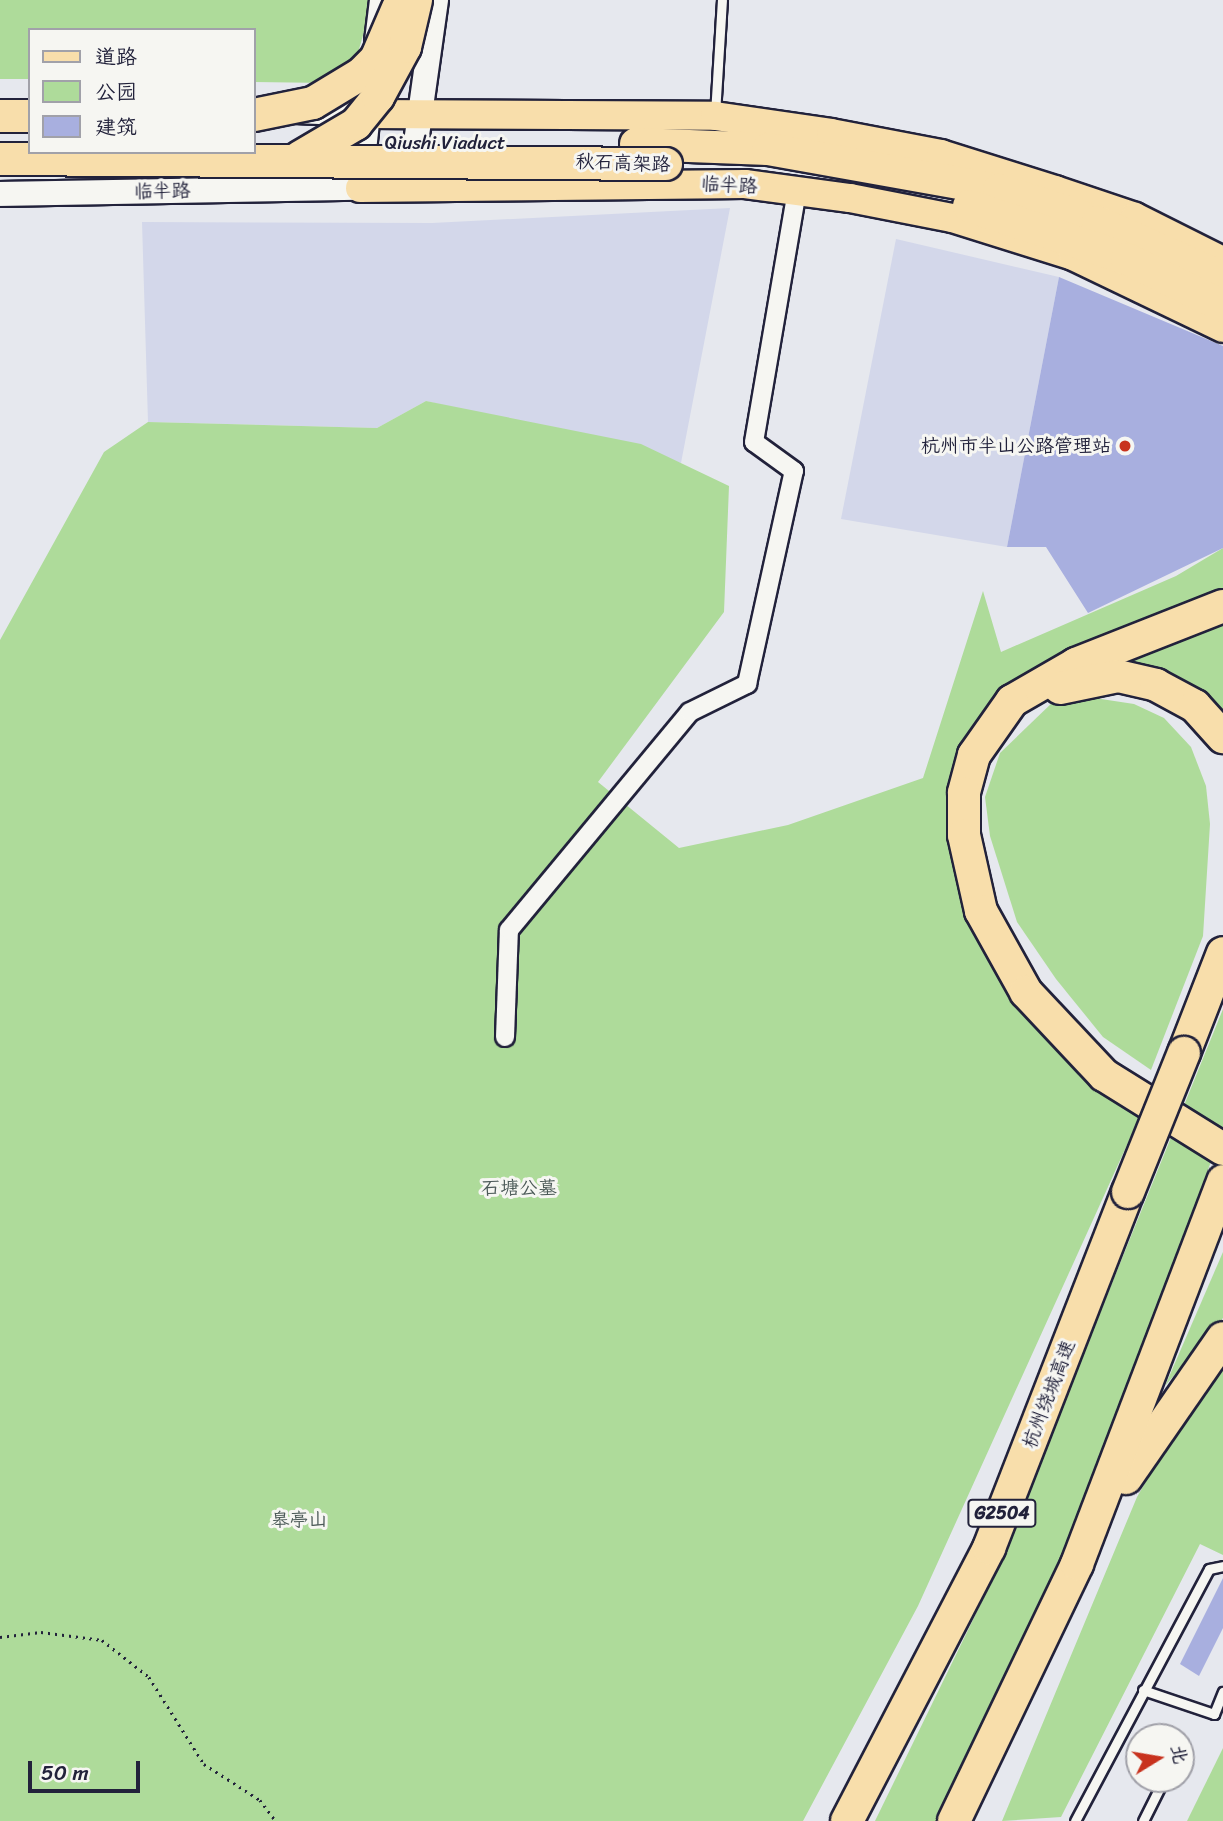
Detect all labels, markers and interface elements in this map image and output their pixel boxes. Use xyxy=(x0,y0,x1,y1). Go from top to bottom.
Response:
legend xyxy=(28,28,256,154)
text: 道路 xyxy=(95,38,137,76)
text: 公园 xyxy=(95,73,137,111)
text: 建筑 xyxy=(95,108,137,146)
street label: Qiushi Viaduct xyxy=(385,132,505,154)
street label: 秋石高架路 xyxy=(575,150,671,176)
street label: 临半路 xyxy=(700,172,758,198)
street label: 临半路 xyxy=(133,179,191,203)
place label: 杭州市半山公路管理站 xyxy=(921,435,1111,457)
marker: 杭州市半山公路管理站 xyxy=(1117,438,1133,454)
park label: 石塘公墓 xyxy=(481,1177,557,1199)
street label: 杭州绕城高速 xyxy=(1018,1337,1080,1451)
road number: G2504 xyxy=(967,1498,1037,1528)
park label: 皋亭山 xyxy=(271,1509,327,1531)
north arrow xyxy=(1125,1723,1195,1793)
text: 北 xyxy=(1161,1742,1197,1767)
scale bar xyxy=(32,1748,144,1792)
text: 50 m xyxy=(41,1754,89,1792)

